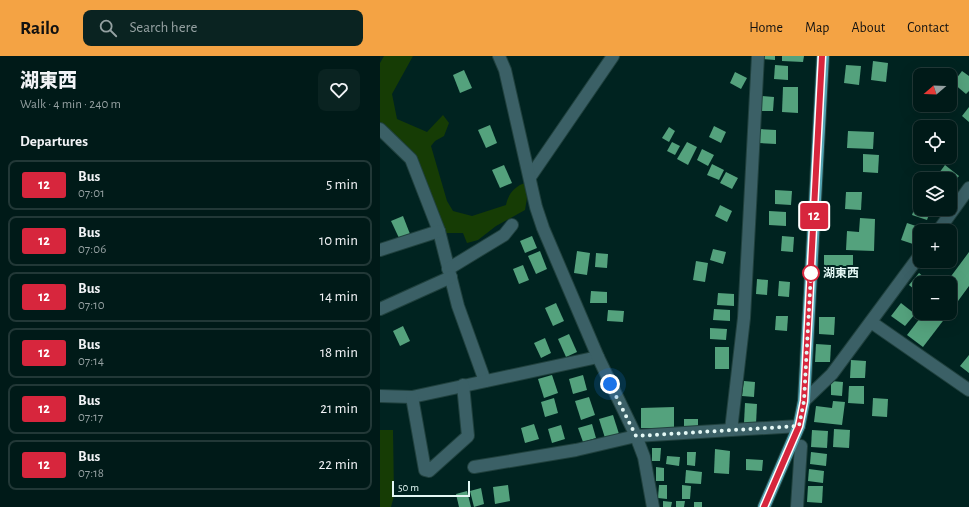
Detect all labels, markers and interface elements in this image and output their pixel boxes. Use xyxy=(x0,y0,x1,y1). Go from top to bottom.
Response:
search box xyxy=(83,10,363,46)
icon: search xyxy=(97,17,119,39)
text: Railo xyxy=(20,19,59,38)
text: Search here xyxy=(129,20,197,35)
text: Home xyxy=(749,21,783,35)
text: Map xyxy=(805,21,829,35)
text: About xyxy=(851,21,885,35)
text: Contact xyxy=(907,21,949,35)
north arrow xyxy=(913,68,957,112)
map controls xyxy=(913,68,957,320)
button: heart xyxy=(318,69,360,111)
text: 湖東西 xyxy=(20,72,77,91)
text: Walk · 4 min · 240 m xyxy=(20,98,121,111)
button: locate xyxy=(913,120,957,164)
text: Departures xyxy=(20,134,88,149)
text: Bus xyxy=(78,169,100,184)
button: layers xyxy=(913,172,957,216)
text: 5 min xyxy=(326,177,358,192)
text: 12 xyxy=(38,178,50,192)
text: 07:01 xyxy=(78,187,105,200)
line badge: 12 xyxy=(796,203,832,229)
text: 12 xyxy=(808,209,820,223)
button: + xyxy=(913,224,957,268)
text: Bus xyxy=(78,225,100,240)
text: 10 min xyxy=(319,233,358,248)
text: 12 xyxy=(38,234,50,248)
text: 07:06 xyxy=(78,243,106,256)
marker: 湖東西 xyxy=(802,264,820,282)
place label: 湖東西 xyxy=(823,266,859,279)
button: − xyxy=(913,276,957,320)
text: Bus xyxy=(78,281,100,296)
text: 14 min xyxy=(320,289,358,304)
text: 12 xyxy=(38,290,50,304)
text: 07:10 xyxy=(78,299,105,312)
text: Bus xyxy=(78,337,100,352)
text: 18 min xyxy=(320,345,358,360)
text: 12 xyxy=(38,346,50,360)
text: 07:14 xyxy=(78,355,104,368)
your location xyxy=(600,374,620,394)
text: Bus xyxy=(78,393,100,408)
text: 21 min xyxy=(320,401,358,416)
text: 12 xyxy=(38,402,50,416)
text: 07:17 xyxy=(78,411,103,424)
text: Bus xyxy=(78,449,100,464)
text: 22 min xyxy=(319,457,358,472)
text: 12 xyxy=(38,458,50,472)
text: 07:18 xyxy=(78,467,104,480)
scale bar xyxy=(392,479,470,498)
text: 50 m xyxy=(398,482,419,493)

